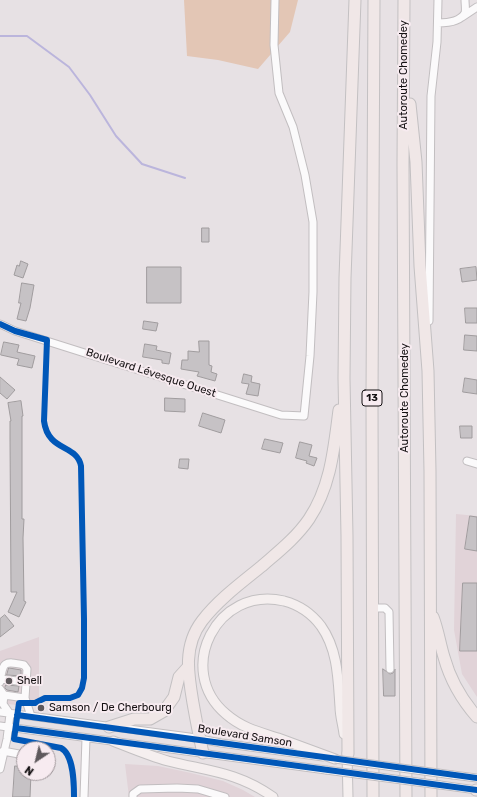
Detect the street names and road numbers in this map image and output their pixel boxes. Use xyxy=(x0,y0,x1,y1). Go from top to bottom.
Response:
street label: Autoroute Chomedey xyxy=(397,20,411,130)
street label: Autoroute Chomedey xyxy=(398,343,412,453)
street label: Boulevard Lévesque Ouest xyxy=(84,346,218,400)
road number: 13 xyxy=(362,390,382,406)
street label: Boulevard Samson xyxy=(197,722,293,750)

